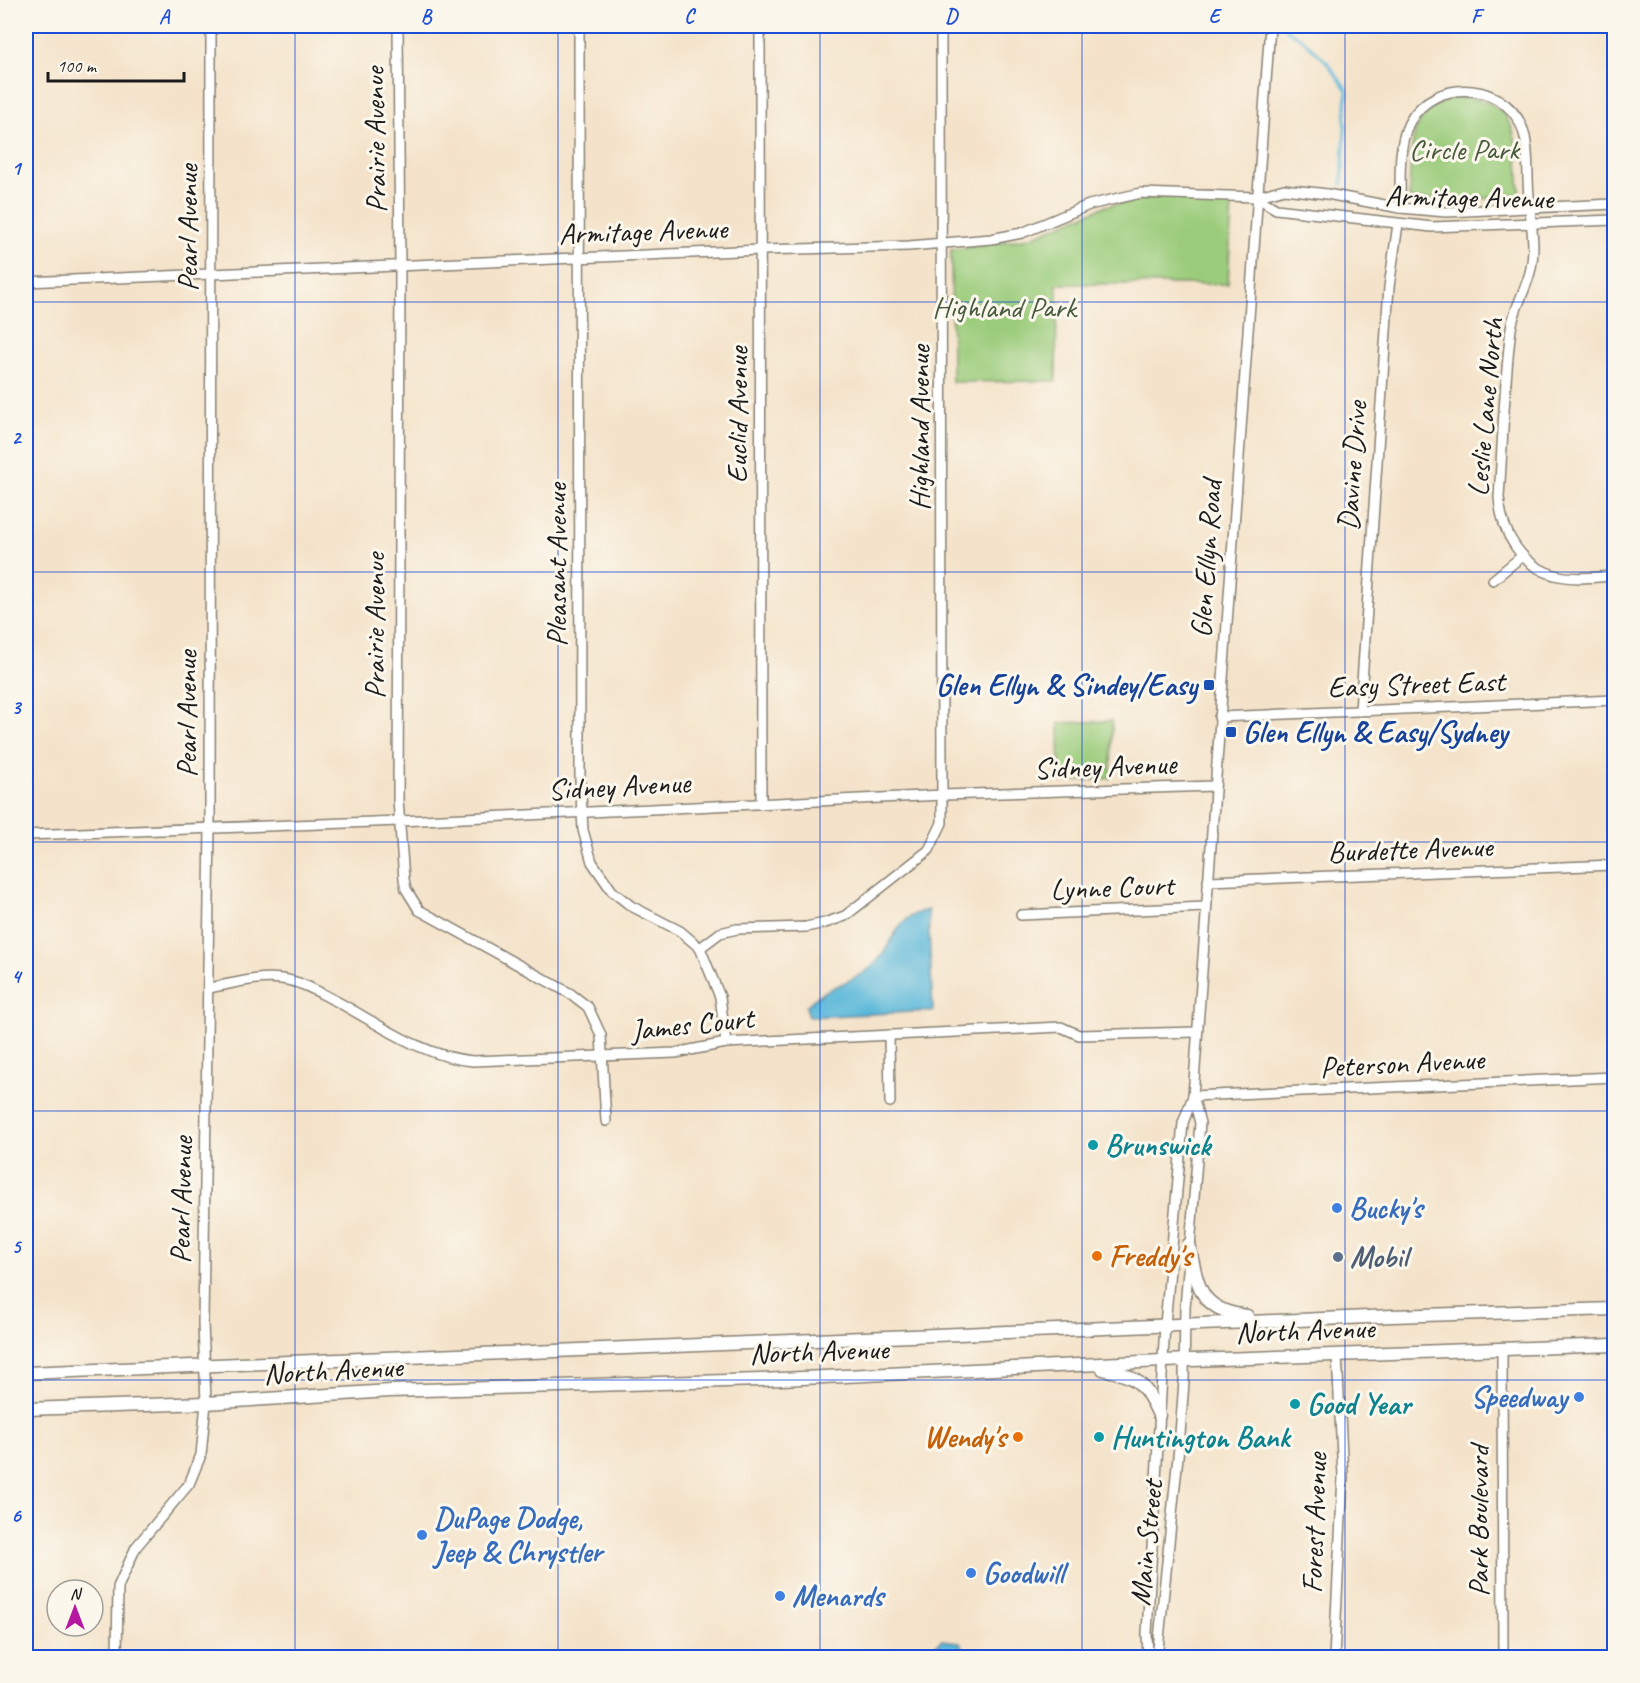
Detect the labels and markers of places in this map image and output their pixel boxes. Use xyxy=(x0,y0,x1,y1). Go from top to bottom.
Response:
place label: Glen Ellyn & Sindey/Easy xyxy=(936,666,1200,705)
marker: Glen Ellyn & Sindey/Easy xyxy=(1202,678,1216,692)
place label: Glen Ellyn & Easy/Sydney xyxy=(1243,713,1510,752)
marker: Glen Ellyn & Easy/Sydney xyxy=(1224,725,1238,739)
place label: Brunswick xyxy=(1105,1126,1213,1164)
marker: Brunswick xyxy=(1086,1138,1100,1152)
place label: Bucky's xyxy=(1349,1189,1426,1227)
marker: Bucky's xyxy=(1330,1201,1344,1215)
place label: Freddy's xyxy=(1109,1237,1195,1275)
place label: Mobil xyxy=(1350,1238,1413,1276)
marker: Freddy's xyxy=(1090,1249,1104,1263)
marker: Mobil xyxy=(1331,1250,1345,1264)
place label: Speedway xyxy=(1470,1378,1570,1416)
place label: Good Year xyxy=(1307,1385,1414,1423)
marker: Speedway xyxy=(1572,1390,1586,1404)
marker: Good Year xyxy=(1288,1397,1302,1411)
place label: Wendy's xyxy=(924,1418,1009,1456)
place label: Huntington Bank xyxy=(1111,1418,1292,1456)
marker: Wendy's xyxy=(1011,1430,1025,1444)
marker: Huntington Bank xyxy=(1092,1430,1106,1444)
place label: DuPage Dodge, Jeep & Chrystler xyxy=(432,1499,605,1571)
marker: DuPage Dodge, Jeep & Chrystler xyxy=(415,1528,429,1542)
place label: Goodwill xyxy=(983,1554,1069,1592)
marker: Goodwill xyxy=(964,1566,978,1580)
place label: Menards xyxy=(792,1577,887,1615)
marker: Menards xyxy=(773,1589,787,1603)

